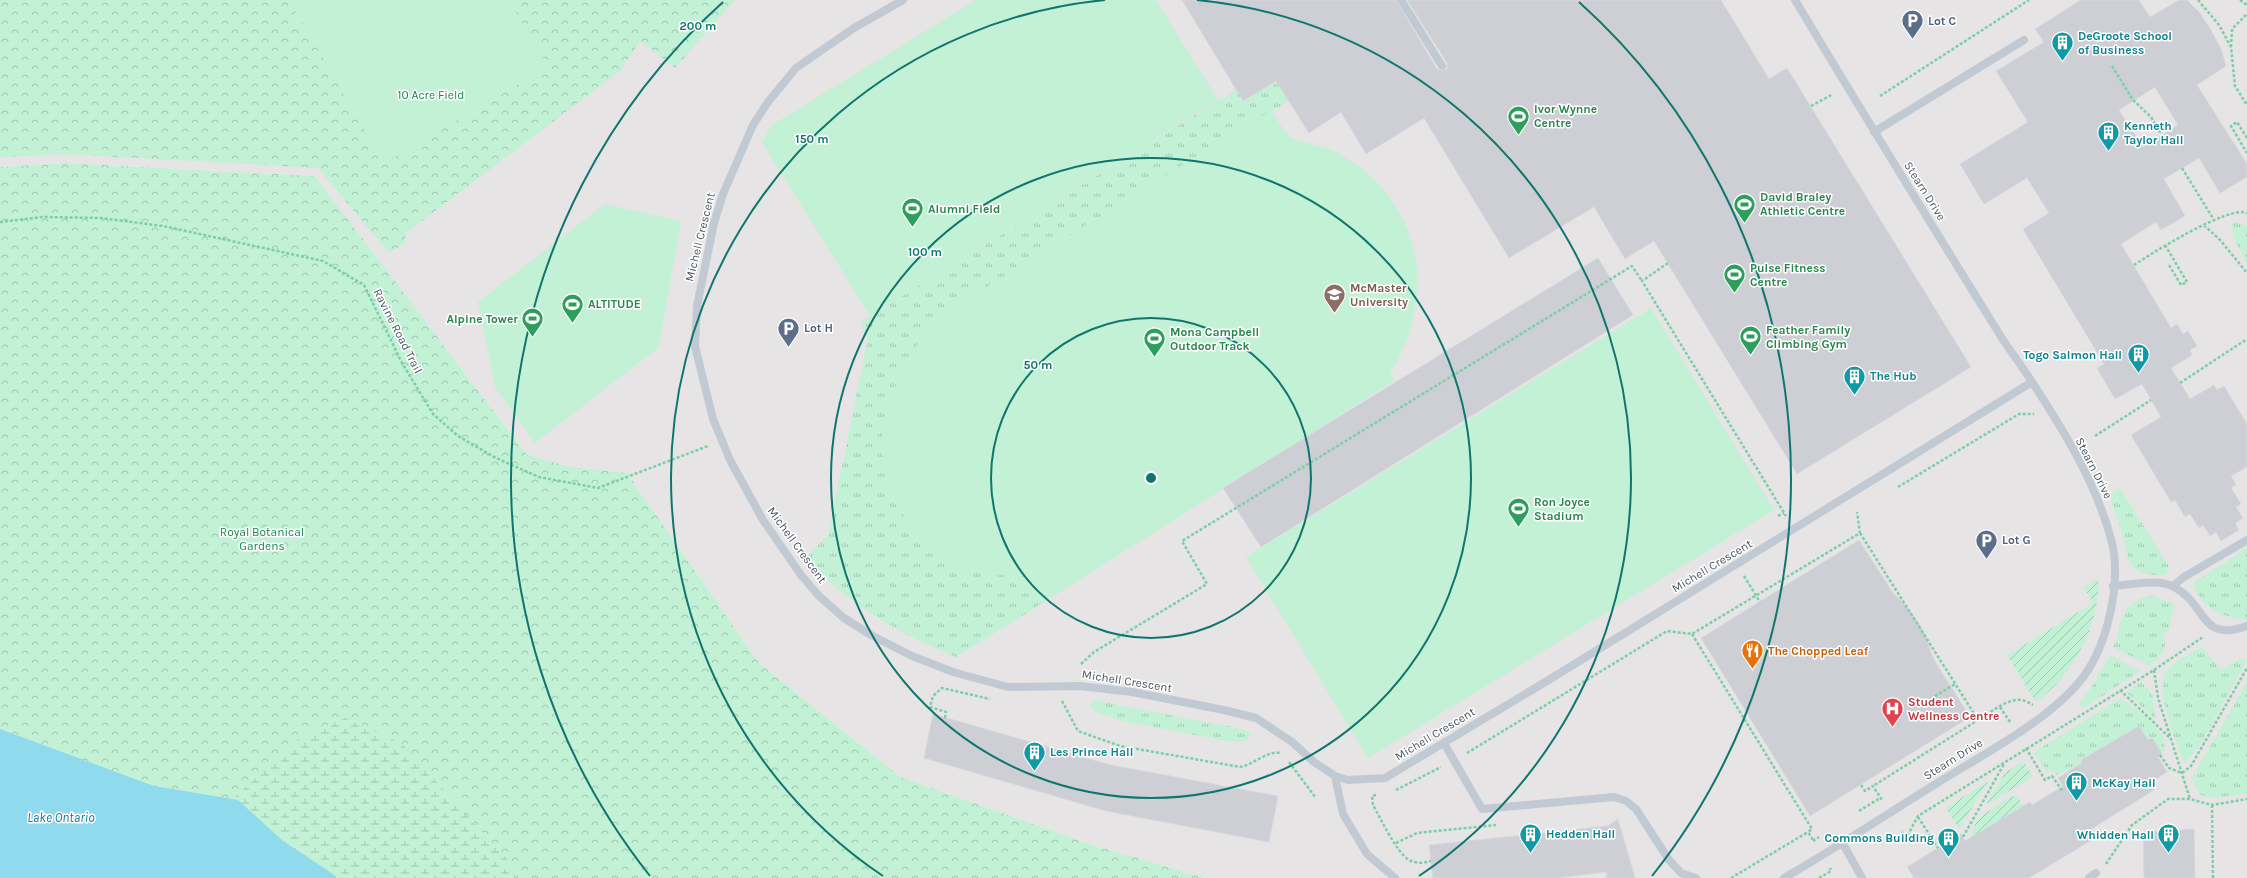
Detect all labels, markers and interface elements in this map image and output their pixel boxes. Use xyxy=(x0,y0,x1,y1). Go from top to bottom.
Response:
parking icon: Lot C xyxy=(1899,8,1925,41)
place label: Lot C xyxy=(1928,14,1956,28)
text: 200 m xyxy=(680,19,716,33)
place label: DeGroote School of Business xyxy=(2078,29,2172,57)
building icon: DeGroote School of Business xyxy=(2049,30,2075,63)
park label: 10 Acre Field xyxy=(398,88,464,102)
place label: Ivor Wynne Centre xyxy=(1534,102,1597,130)
sports icon: Ivor Wynne Centre xyxy=(1506,103,1532,136)
place label: Kenneth Taylor Hall xyxy=(2124,119,2183,147)
building icon: Kenneth Taylor Hall xyxy=(2096,120,2122,153)
text: 150 m xyxy=(795,132,829,146)
street label: Stearn Drive xyxy=(1901,159,1949,223)
place label: David Braley Athletic Centre xyxy=(1760,190,1845,218)
street label: Michell Crescent xyxy=(682,191,718,283)
sports icon: David Braley Athletic Centre xyxy=(1731,191,1757,224)
sports icon: Alumni Field xyxy=(900,196,926,229)
place label: Alumni Field xyxy=(928,202,1000,216)
text: 100 m xyxy=(908,245,942,259)
place label: Pulse Fitness Centre xyxy=(1750,261,1826,289)
sports icon: Pulse Fitness Centre xyxy=(1721,262,1747,295)
place label: McMaster University xyxy=(1350,281,1408,309)
school or university icon: McMaster University xyxy=(1321,282,1347,315)
street label: Ravine Road Trail xyxy=(371,286,425,376)
sports icon: ALTITUDE xyxy=(560,291,586,324)
place label: ALTITUDE xyxy=(588,297,641,311)
sports icon: Alpine Tower xyxy=(520,306,546,339)
place label: Alpine Tower xyxy=(446,312,518,326)
parking icon: Lot H xyxy=(775,315,801,348)
place label: Lot H xyxy=(804,321,833,335)
place label: Feather Family Climbing Gym xyxy=(1766,323,1850,351)
sports icon: Feather Family Climbing Gym xyxy=(1738,324,1764,357)
place label: Mona Campbell Outdoor Track xyxy=(1170,325,1259,353)
sports icon: Mona Campbell Outdoor Track xyxy=(1141,326,1167,359)
building icon: Togo Salmon Hall xyxy=(2125,342,2151,375)
place label: Togo Salmon Hall xyxy=(2023,348,2122,362)
text: 50 m xyxy=(1024,358,1053,372)
building icon: The Hub xyxy=(1842,363,1868,396)
place label: The Hub xyxy=(1870,369,1917,383)
street label: Stearn Drive xyxy=(2073,435,2115,501)
centre of rings xyxy=(1144,471,1158,485)
place label: Ron Joyce Stadium xyxy=(1534,495,1590,523)
sports icon: Ron Joyce Stadium xyxy=(1505,496,1531,529)
street label: Michell Crescent xyxy=(765,504,830,586)
park label: Royal Botanical Gardens xyxy=(220,525,304,553)
parking icon: Lot G xyxy=(1973,527,1999,560)
place label: Lot G xyxy=(2002,533,2031,547)
street label: Michell Crescent xyxy=(1669,536,1755,595)
restaurant icon: The Chopped Leaf xyxy=(1740,638,1766,671)
place label: The Chopped Leaf xyxy=(1768,644,1869,658)
street label: Michell Crescent xyxy=(1081,667,1174,695)
place label: Student Wellness Centre xyxy=(1908,695,1999,723)
hospital icon: Student Wellness Centre xyxy=(1880,696,1906,729)
street label: Michell Crescent xyxy=(1392,704,1478,763)
street label: Stearn Drive xyxy=(1921,735,1985,783)
building icon: Les Prince Hall xyxy=(1022,739,1048,772)
place label: Les Prince Hall xyxy=(1050,745,1133,759)
building icon: McKay Hall xyxy=(2063,770,2089,803)
place label: McKay Hall xyxy=(2092,776,2156,790)
water label: Lake Ontario xyxy=(27,810,95,825)
building icon: Hedden Hall xyxy=(1517,821,1543,854)
building icon: Whidden Hall xyxy=(2156,822,2182,855)
building icon: Commons Building xyxy=(1936,825,1962,858)
place label: Hedden Hall xyxy=(1546,827,1615,841)
place label: Whidden Hall xyxy=(2077,828,2154,842)
place label: Commons Building xyxy=(1825,831,1934,845)

